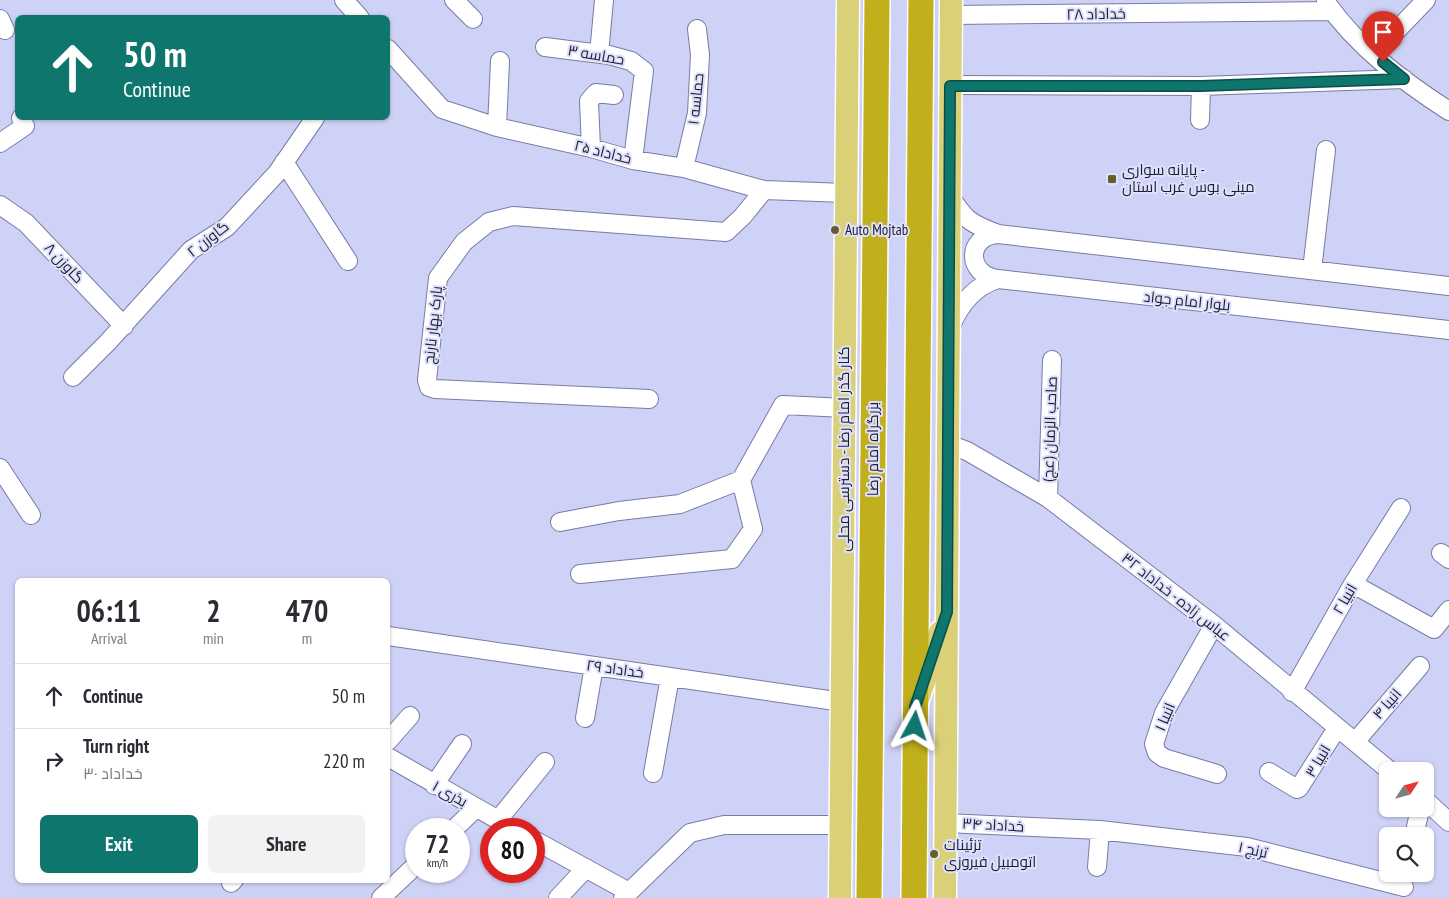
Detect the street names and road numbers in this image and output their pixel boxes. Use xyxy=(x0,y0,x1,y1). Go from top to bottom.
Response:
street label: خداداد ۲۸ xyxy=(1066,3,1126,24)
street label: حماسه ۳ xyxy=(566,40,626,69)
street label: حماسه ۱ xyxy=(683,72,708,126)
street label: خداداد ۲۵ xyxy=(573,135,634,168)
street label: گاوزن ۲ xyxy=(183,216,233,262)
street label: گاوزن ۸ xyxy=(40,238,88,288)
street label: پارک بهار نارنج xyxy=(419,285,448,365)
street label: بلوار امام جواد xyxy=(1142,286,1232,316)
street label: کنار گذر امام رضا - دسترسی محلی xyxy=(834,346,854,552)
street label: صاحب الزمان (عج) xyxy=(1038,376,1063,482)
street label: بزرگراه امام رضا xyxy=(863,402,883,496)
street label: عباس زاده - خداداد ۳۲ xyxy=(1118,548,1234,646)
street label: انبیا ۲ xyxy=(1328,580,1361,618)
street label: خداداد ۲۹ xyxy=(585,655,645,682)
street label: انبیا ۴ xyxy=(1368,684,1405,723)
street label: انبیا ۱ xyxy=(1150,700,1179,734)
street label: انبیا ۳ xyxy=(1301,741,1335,780)
street label: بذری ۱ xyxy=(429,776,471,812)
street label: خداداد ۳۴ xyxy=(961,813,1025,836)
street label: ترنج ۱ xyxy=(1236,837,1270,864)

